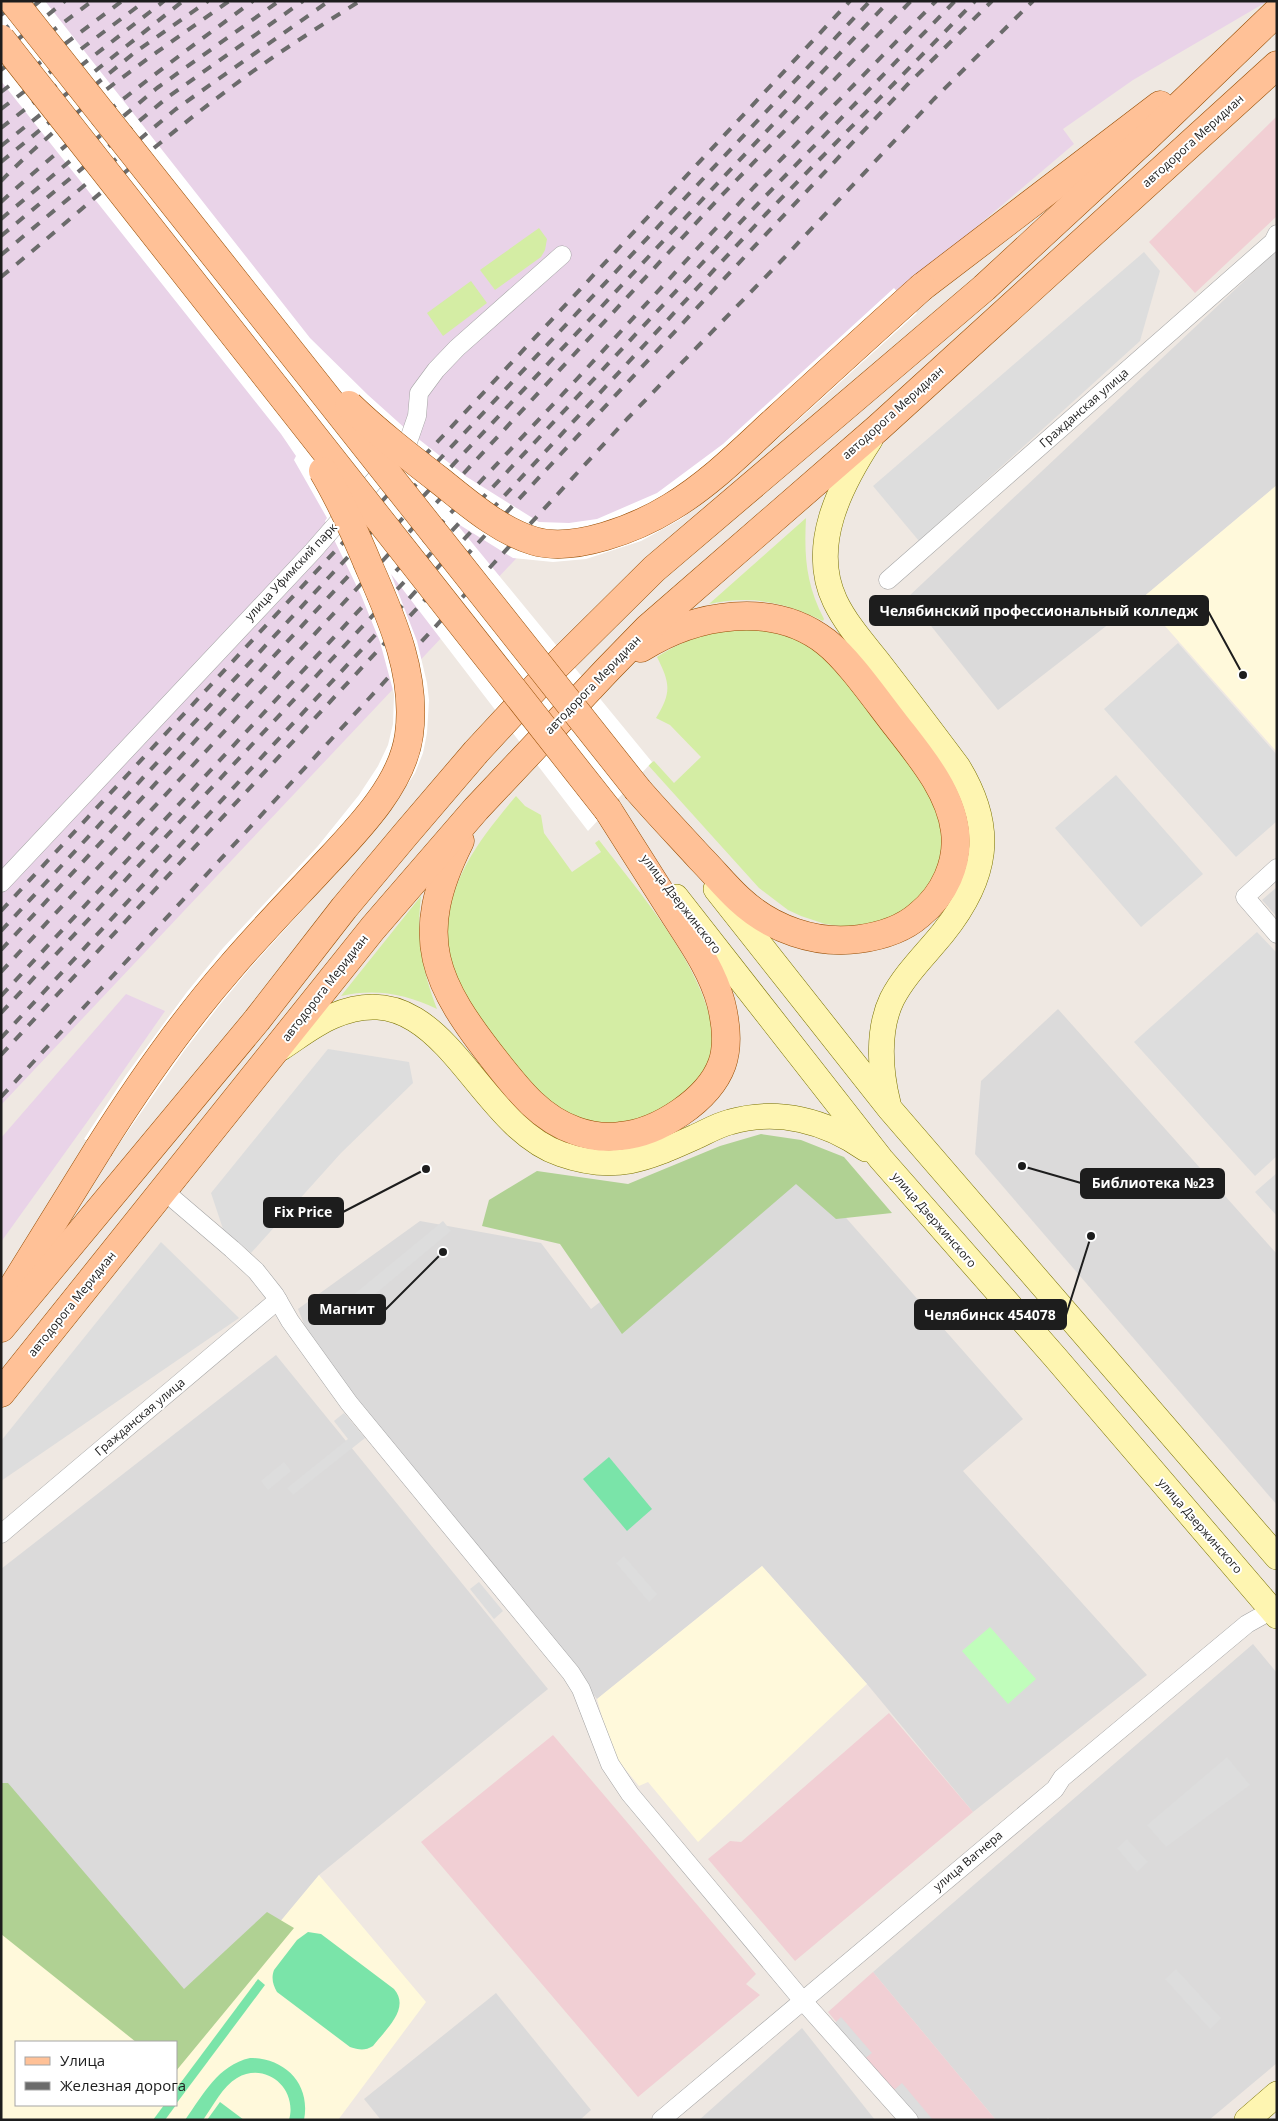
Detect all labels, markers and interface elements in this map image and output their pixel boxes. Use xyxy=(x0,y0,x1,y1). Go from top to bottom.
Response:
street label: автодорога Меридиан xyxy=(1138,90,1247,191)
street label: автодорога Меридиан xyxy=(838,362,947,463)
street label: Гражданская улица xyxy=(1035,364,1132,451)
street label: улица Уфимский парк xyxy=(241,518,341,624)
callout: Челябинский профессиональный колледж xyxy=(870,596,1208,625)
text: Челябинский профессиональный колледж xyxy=(880,601,1199,620)
street label: автодорога Меридиан xyxy=(541,632,644,738)
street label: улица Дзержинского xyxy=(637,851,725,957)
street label: автодорога Меридиан xyxy=(277,931,372,1045)
street label: улица Дзержинского xyxy=(888,1168,981,1271)
callout: Библиотека №23 xyxy=(1081,1169,1224,1198)
text: Библиотека №23 xyxy=(1092,1173,1214,1192)
callout: Fix Price xyxy=(264,1198,343,1227)
text: Fix Price xyxy=(274,1202,332,1221)
street label: автодорога Меридиан xyxy=(24,1247,120,1360)
callout: Магнит xyxy=(309,1295,385,1324)
text: Магнит xyxy=(319,1299,375,1318)
callout: Челябинск 454078 xyxy=(915,1300,1066,1329)
text: Челябинск 454078 xyxy=(924,1305,1056,1324)
street label: Гражданская улица xyxy=(91,1374,189,1460)
street label: улица Дзержинского xyxy=(1154,1474,1247,1577)
street label: улица Вагнера xyxy=(929,1827,1006,1895)
legend xyxy=(15,2041,178,2106)
text: Улица xyxy=(60,2050,105,2070)
text: Железная дорога xyxy=(60,2075,186,2095)

